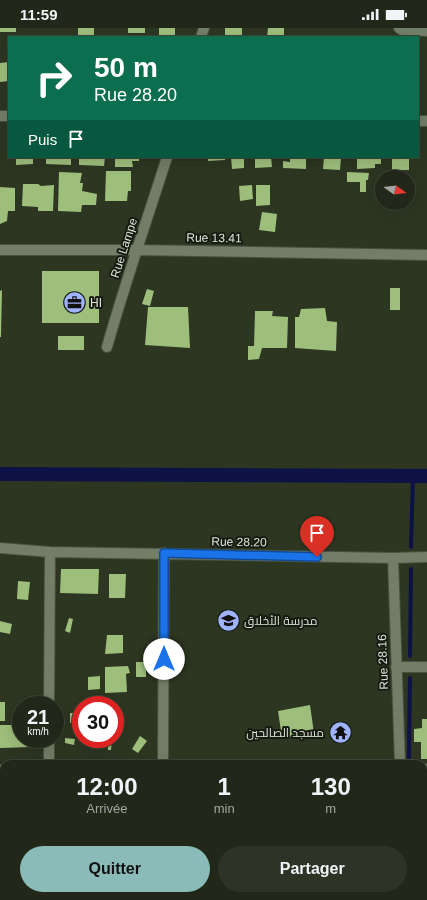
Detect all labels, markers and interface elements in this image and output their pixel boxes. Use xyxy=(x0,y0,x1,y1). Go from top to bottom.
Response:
text: 11:59 xyxy=(20,6,58,23)
icon: right xyxy=(28,52,80,104)
text: 50 m xyxy=(94,52,158,83)
text: Rue 28.20 xyxy=(94,85,177,105)
icon: arrive xyxy=(65,128,87,150)
text: Puis xyxy=(28,131,57,148)
north arrow xyxy=(375,170,415,210)
map controls xyxy=(375,170,415,210)
street label: Rue Lampe xyxy=(108,216,140,280)
street label: Rue 13.41 xyxy=(186,231,242,245)
office icon: HI xyxy=(61,290,87,316)
place label: HI xyxy=(90,296,102,310)
pin xyxy=(300,516,334,557)
icon: arrive xyxy=(306,522,328,544)
street label: Rue 28.20 xyxy=(211,535,267,549)
school or university icon: مدرسة الأخلاق xyxy=(216,608,242,634)
place label: مدرسة الأخلاق xyxy=(244,614,318,628)
street label: Rue 28.16 xyxy=(375,634,391,690)
position arrow xyxy=(143,638,185,680)
speed limit sign: 30 xyxy=(72,696,124,748)
text: 21 xyxy=(27,706,49,728)
temple icon: مسجد الصالحين xyxy=(327,720,353,746)
text: km/h xyxy=(27,726,49,737)
place label: مسجد الصالحين xyxy=(246,726,324,740)
text: 12:00 xyxy=(76,773,138,800)
text: 1 xyxy=(217,773,231,800)
text: 130 xyxy=(311,773,351,800)
text: Arrivée xyxy=(86,801,127,816)
text: min xyxy=(214,801,235,816)
text: m xyxy=(325,801,336,816)
button: Quitter xyxy=(20,846,210,892)
button: Partager xyxy=(218,846,407,892)

